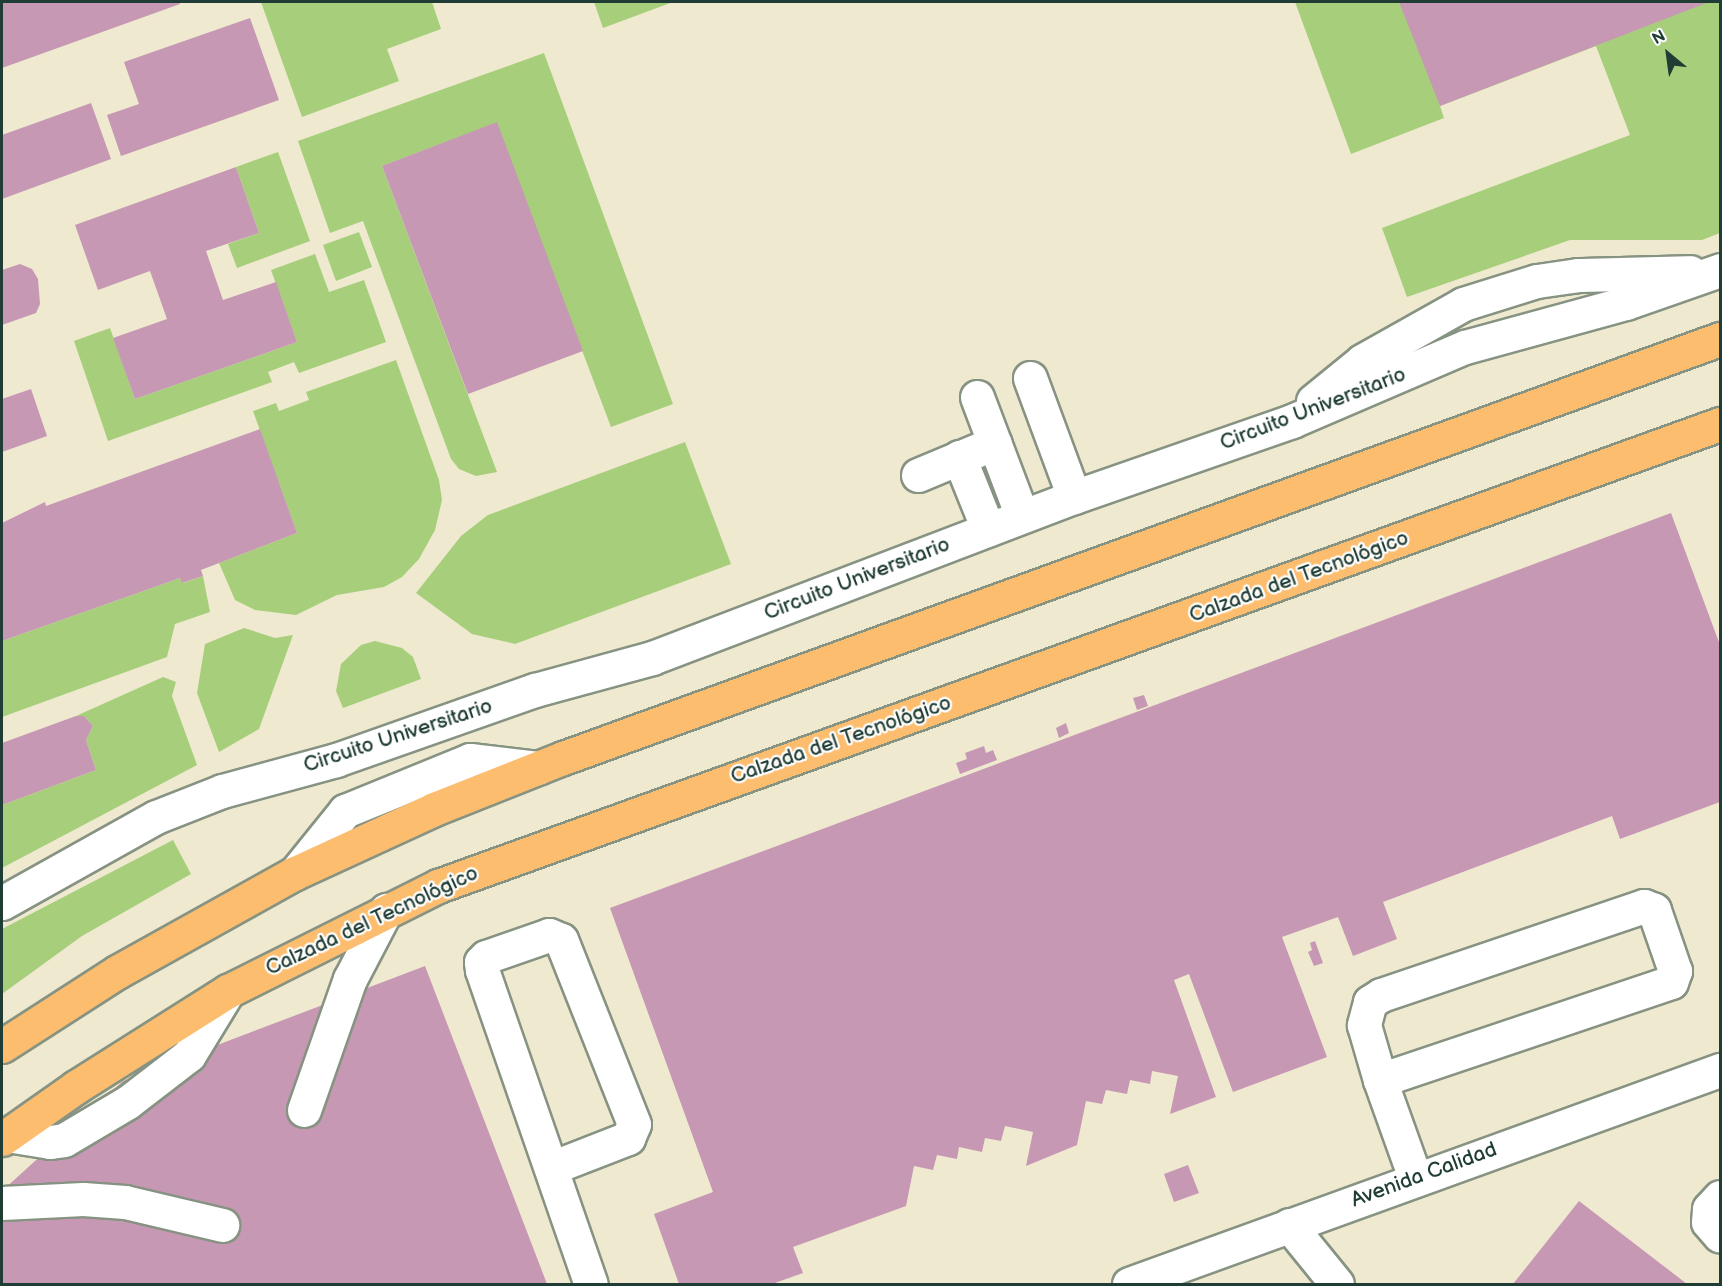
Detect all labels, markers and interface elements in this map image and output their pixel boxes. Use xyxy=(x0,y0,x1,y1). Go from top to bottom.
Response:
north arrow xyxy=(1638,24,1698,84)
text: N xyxy=(1649,27,1669,49)
street label: Circuito Universitario xyxy=(1217,362,1409,456)
street label: Calzada del Tecnológico xyxy=(1186,525,1412,629)
street label: Circuito Universitario xyxy=(761,532,953,626)
street label: Calzada del Tecnológico xyxy=(727,690,955,790)
street label: Circuito Universitario xyxy=(300,694,496,778)
street label: Calzada del Tecnológico xyxy=(262,861,482,981)
street label: Avenida Calidad xyxy=(1348,1137,1500,1213)

